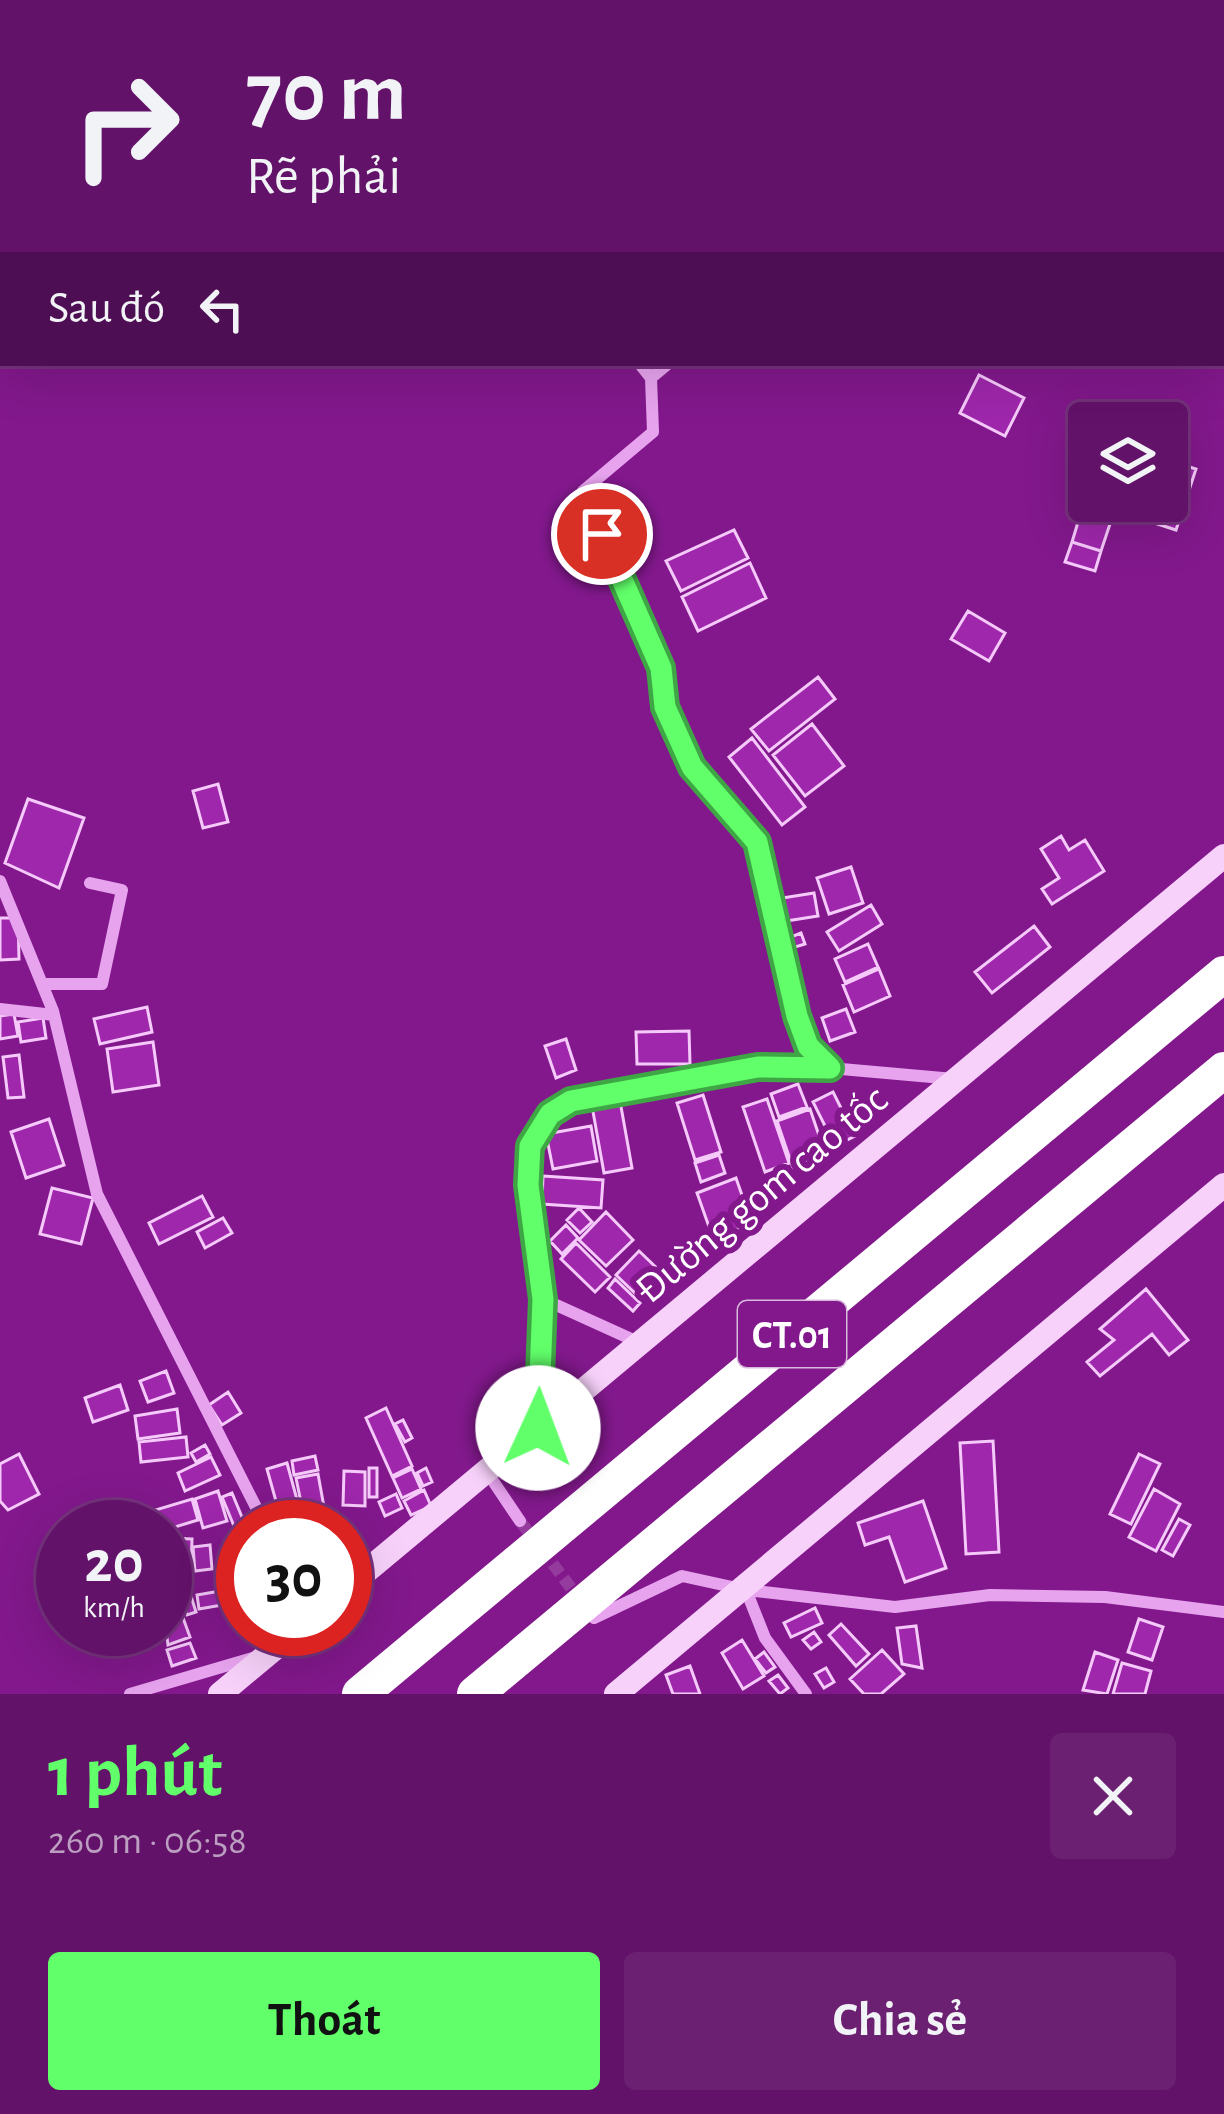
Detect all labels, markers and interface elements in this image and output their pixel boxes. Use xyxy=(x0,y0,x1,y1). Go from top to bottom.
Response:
icon: right xyxy=(48,48,204,204)
text: 70 m xyxy=(246,52,407,136)
text: Rẽ phải xyxy=(246,150,401,204)
icon: left xyxy=(189,276,255,342)
text: Sau đó xyxy=(48,286,165,331)
map controls xyxy=(1068,402,1188,522)
button: layers xyxy=(1068,402,1188,522)
pin xyxy=(551,483,653,585)
icon: arrive xyxy=(569,501,635,567)
street label: Đường gom cao tốc xyxy=(628,1078,895,1311)
road number: CT.01 xyxy=(738,1301,846,1367)
position arrow xyxy=(475,1365,601,1491)
speed limit sign: 30 xyxy=(216,1500,372,1656)
text: 20 xyxy=(84,1533,144,1593)
text: km/h xyxy=(83,1593,145,1623)
button: close xyxy=(1050,1733,1176,1859)
text: 1 phút xyxy=(48,1737,222,1809)
text: 260 m · 06:58 xyxy=(48,1822,247,1861)
button: Thoát xyxy=(48,1952,600,2090)
button: Chia sẻ xyxy=(624,1952,1176,2090)

